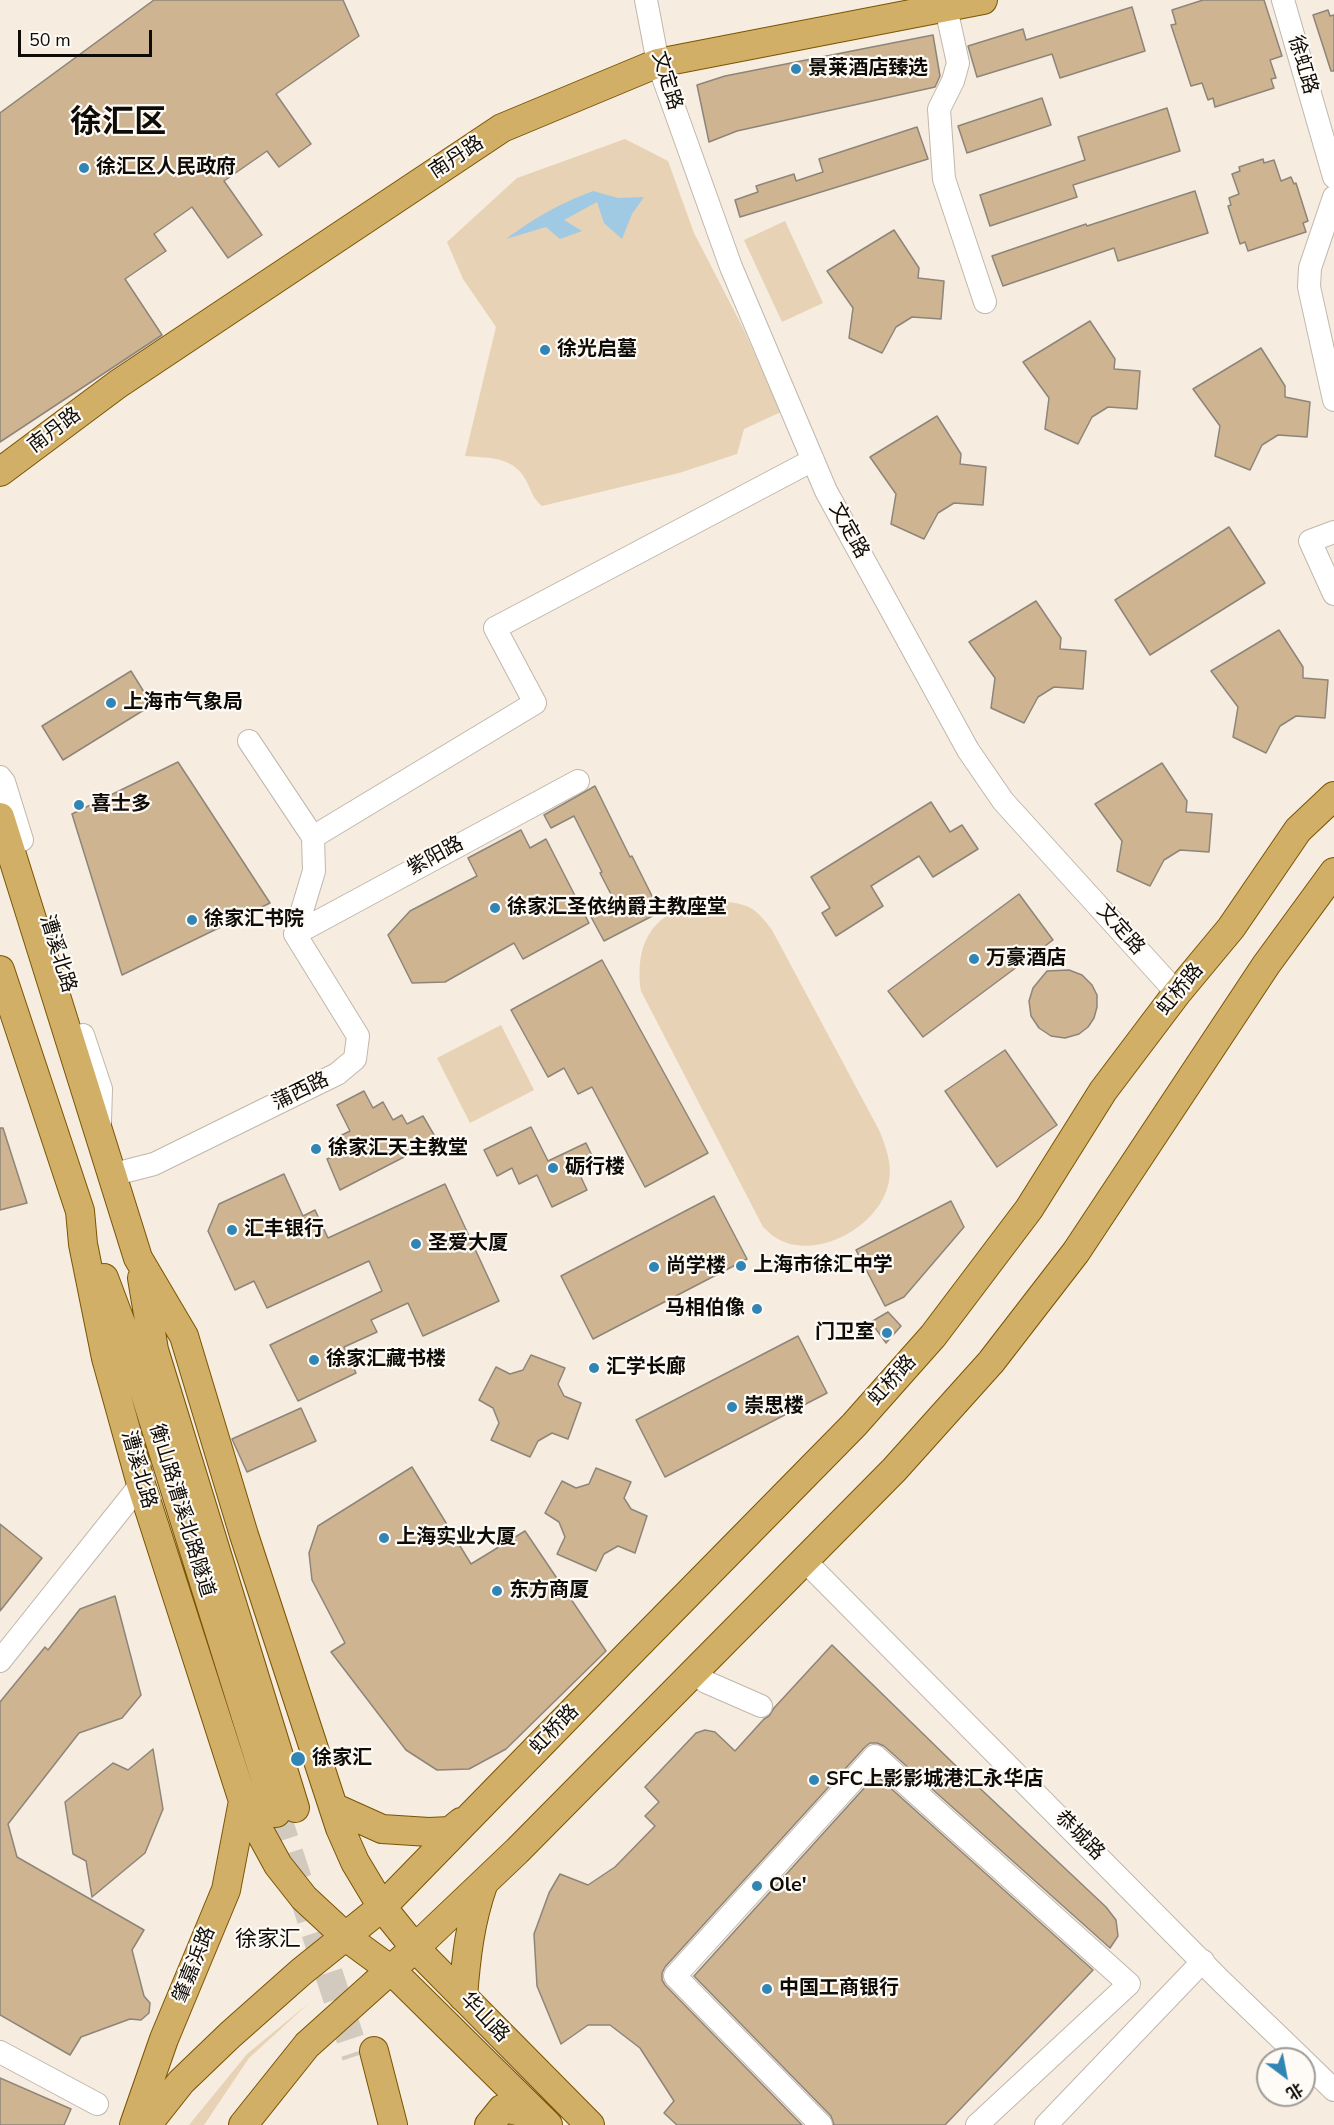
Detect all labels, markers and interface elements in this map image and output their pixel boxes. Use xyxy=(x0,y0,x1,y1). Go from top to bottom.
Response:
scale bar xyxy=(21,18,154,56)
text: 50 m xyxy=(29,28,71,52)
street label: 徐虹路 xyxy=(1282,33,1322,97)
street label: 文定路 xyxy=(646,49,686,113)
place label: 景莱酒店臻选 xyxy=(808,57,928,81)
marker: 景莱酒店臻选 xyxy=(789,62,803,76)
district label: 徐汇区 xyxy=(70,105,166,143)
street label: 南丹路 xyxy=(425,132,489,184)
place label: 徐汇区人民政府 xyxy=(96,156,236,180)
marker: 徐汇区人民政府 xyxy=(77,161,91,175)
place label: 徐光启墓 xyxy=(557,338,637,362)
marker: 徐光启墓 xyxy=(538,343,552,357)
street label: 南丹路 xyxy=(24,403,86,459)
street label: 文定路 xyxy=(823,499,873,563)
place label: 上海市气象局 xyxy=(123,691,243,715)
marker: 上海市气象局 xyxy=(104,696,118,710)
place label: 喜士多 xyxy=(91,793,151,817)
marker: 喜士多 xyxy=(72,798,86,812)
street label: 紫阳路 xyxy=(404,832,468,882)
place label: 徐家汇圣依纳爵主教座堂 xyxy=(507,896,727,920)
street label: 文定路 xyxy=(1091,900,1149,960)
marker: 徐家汇圣依纳爵主教座堂 xyxy=(488,901,502,915)
place label: 徐家汇书院 xyxy=(204,908,304,932)
street label: 漕溪北路 xyxy=(34,912,80,996)
marker: 徐家汇书院 xyxy=(185,913,199,927)
place label: 万豪酒店 xyxy=(986,947,1066,971)
marker: 万豪酒店 xyxy=(967,952,981,966)
street label: 虹桥路 xyxy=(1153,959,1209,1021)
street label: 蒲西路 xyxy=(269,1068,333,1116)
place label: 徐家汇天主教堂 xyxy=(328,1137,468,1161)
marker: 徐家汇天主教堂 xyxy=(309,1142,323,1156)
place label: 砺行楼 xyxy=(565,1156,625,1180)
marker: 砺行楼 xyxy=(546,1161,560,1175)
place label: 汇丰银行 xyxy=(244,1218,324,1242)
marker: 汇丰银行 xyxy=(225,1223,239,1237)
place label: 圣爱大厦 xyxy=(428,1232,508,1256)
marker: 圣爱大厦 xyxy=(409,1237,423,1251)
place label: 上海市徐汇中学 xyxy=(753,1254,893,1278)
place label: 尚学楼 xyxy=(666,1255,726,1279)
marker: 上海市徐汇中学 xyxy=(734,1259,748,1273)
marker: 尚学楼 xyxy=(647,1260,661,1274)
place label: 马相伯像 xyxy=(665,1297,745,1321)
marker: 马相伯像 xyxy=(750,1302,764,1316)
place label: 门卫室 xyxy=(815,1321,875,1345)
marker: 门卫室 xyxy=(880,1326,894,1340)
place label: 徐家汇藏书楼 xyxy=(326,1348,446,1372)
street label: 虹桥路 xyxy=(864,1351,922,1411)
marker: 徐家汇藏书楼 xyxy=(307,1353,321,1367)
place label: 汇学长廊 xyxy=(606,1356,686,1380)
marker: 汇学长廊 xyxy=(587,1361,601,1375)
place label: 崇思楼 xyxy=(744,1395,804,1419)
marker: 崇思楼 xyxy=(725,1400,739,1414)
street label: 衡山路漕溪北路隧道 xyxy=(143,1421,219,1601)
street label: 漕溪北路 xyxy=(115,1428,161,1512)
place label: 上海实业大厦 xyxy=(396,1526,516,1550)
marker: 上海实业大厦 xyxy=(377,1531,391,1545)
place label: 东方商厦 xyxy=(509,1579,589,1603)
marker: 东方商厦 xyxy=(490,1584,504,1598)
street label: 虹桥路 xyxy=(526,1700,584,1760)
place label: 徐家汇 xyxy=(312,1747,372,1771)
marker: 徐家汇 xyxy=(289,1750,307,1768)
place label: SFC上影影城港汇永华店 xyxy=(826,1768,1043,1792)
marker: SFC上影影城港汇永华店 xyxy=(807,1773,821,1787)
street label: 恭城路 xyxy=(1049,1806,1109,1866)
place label: Ole' xyxy=(769,1874,807,1898)
marker: Ole' xyxy=(750,1879,764,1893)
street label: 肇嘉浜路 xyxy=(169,1923,221,2007)
district label: 徐家汇 xyxy=(235,1928,301,1954)
place label: 中国工商银行 xyxy=(779,1977,899,2001)
marker: 中国工商银行 xyxy=(760,1982,774,1996)
street label: 华山路 xyxy=(455,1988,513,2048)
north arrow xyxy=(1256,2047,1316,2107)
text: 北 xyxy=(1282,2077,1307,2104)

